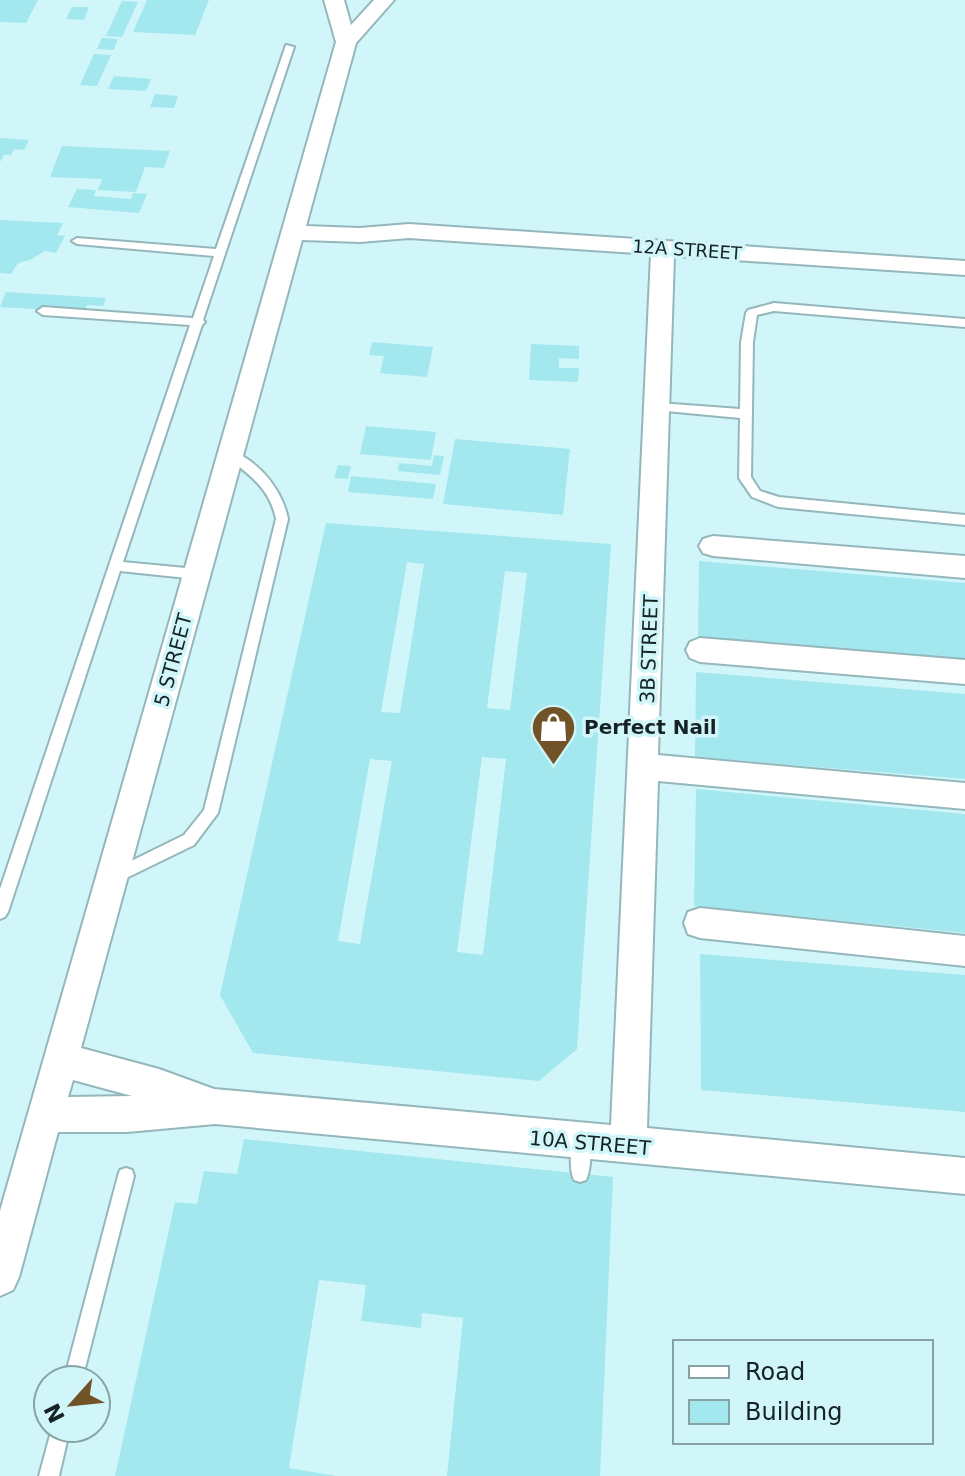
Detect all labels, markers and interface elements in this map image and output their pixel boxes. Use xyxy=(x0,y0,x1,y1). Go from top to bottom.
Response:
street label: 12A STREET xyxy=(632,235,743,264)
street label: 3B STREET xyxy=(635,593,663,704)
street label: 5 STREET xyxy=(149,610,197,709)
shop icon: Perfect Nail xyxy=(529,703,577,766)
place label: Perfect Nail xyxy=(584,715,717,739)
street label: 10A STREET xyxy=(528,1126,652,1160)
legend xyxy=(673,1340,933,1444)
text: Road xyxy=(745,1358,805,1386)
north arrow xyxy=(32,1364,112,1444)
text: Building xyxy=(745,1398,842,1426)
text: N xyxy=(39,1399,70,1427)

